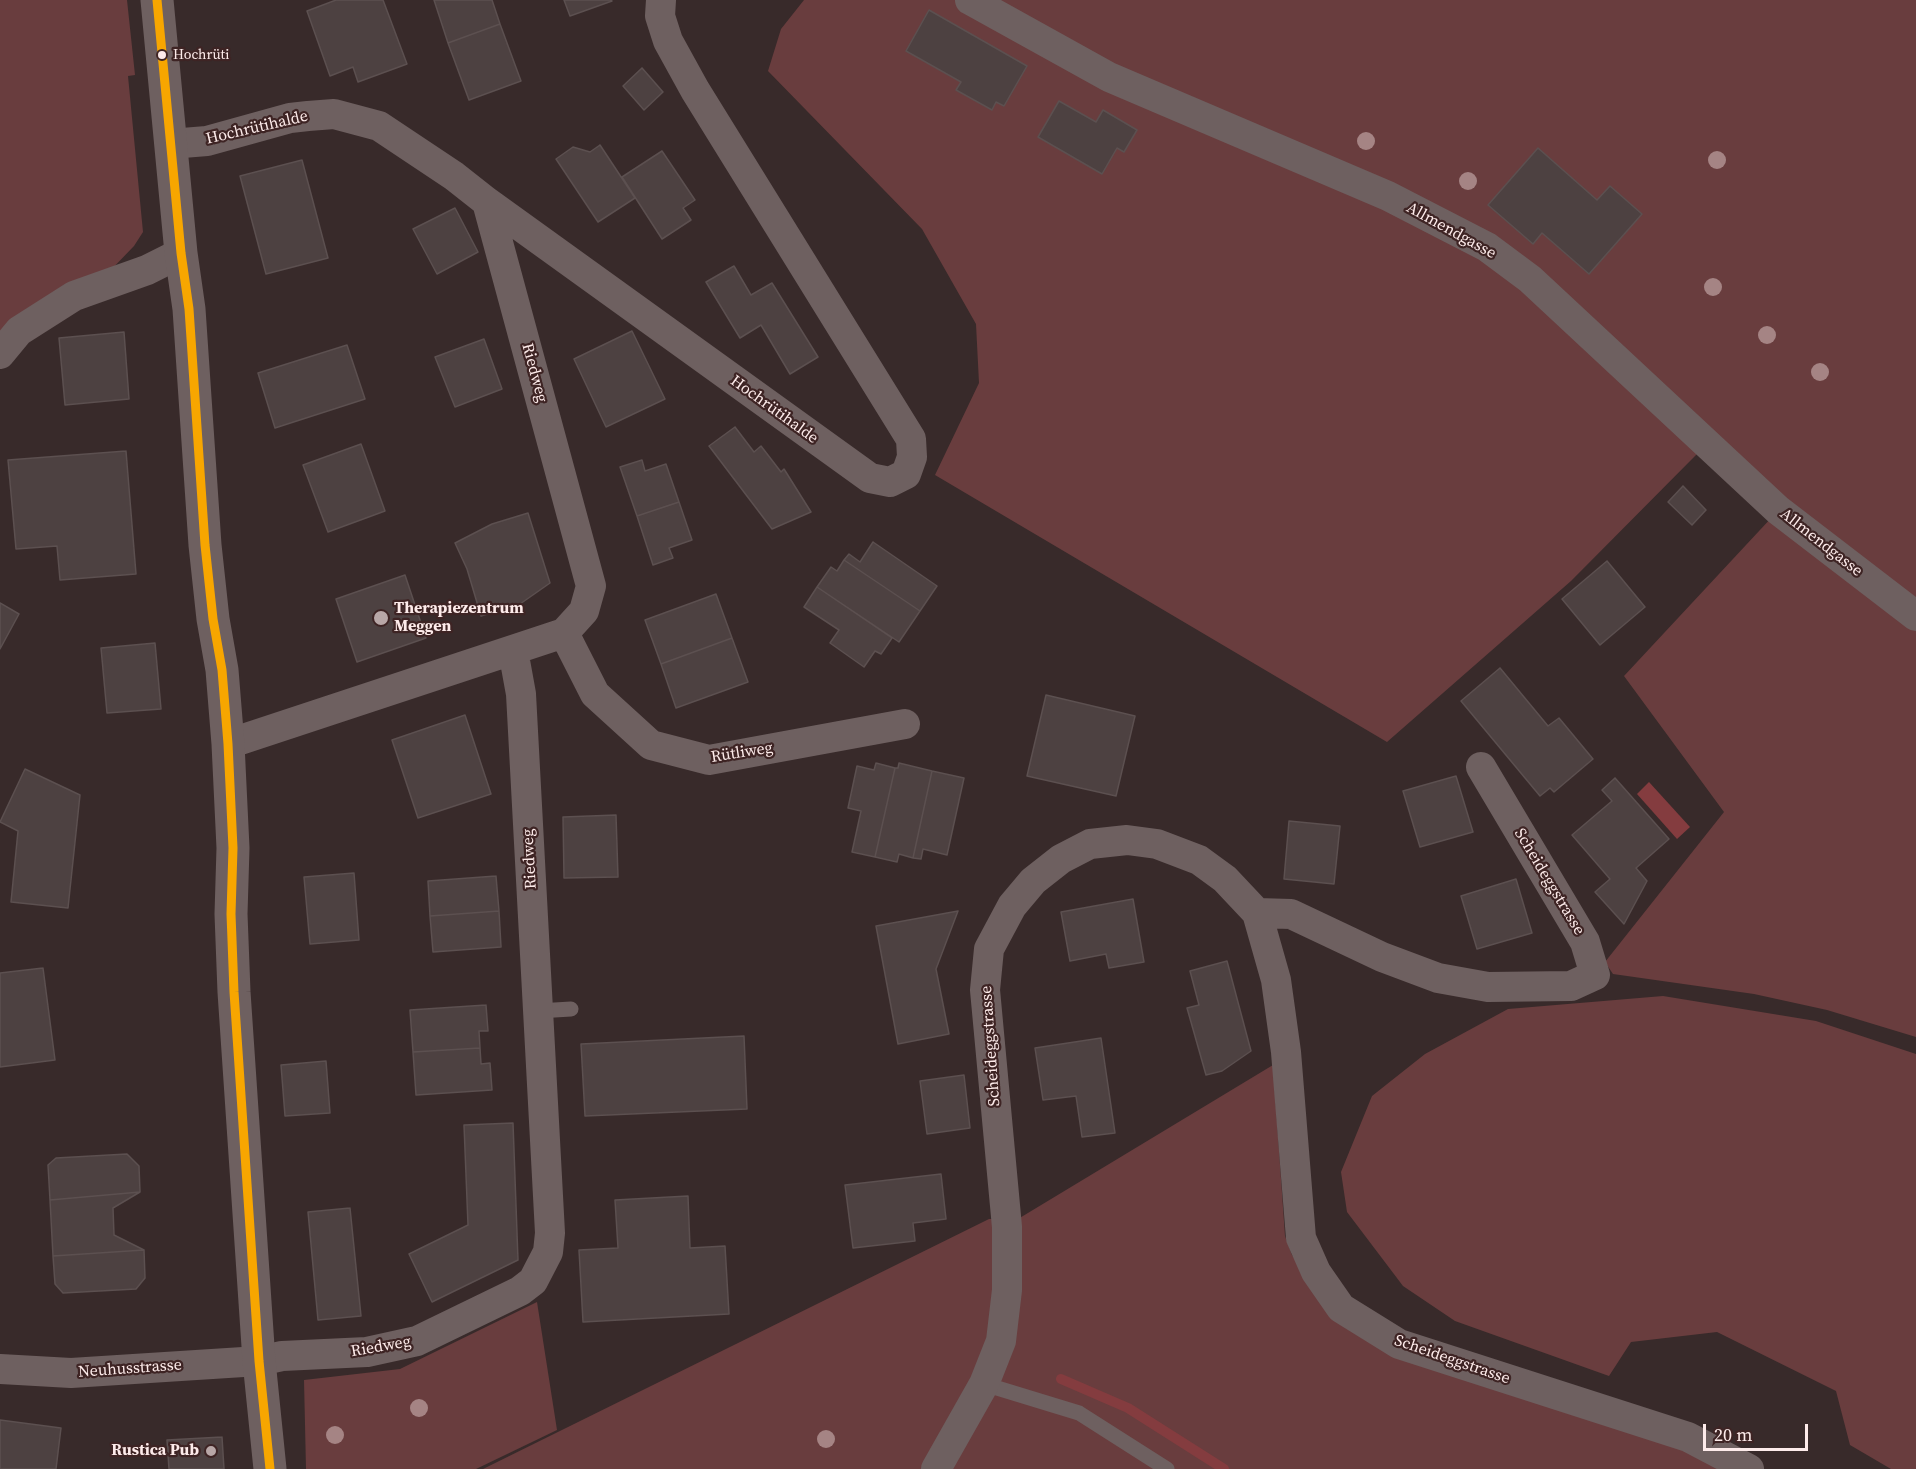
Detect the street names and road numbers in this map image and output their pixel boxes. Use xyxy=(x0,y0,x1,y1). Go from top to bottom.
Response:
street label: Hochrütihalde xyxy=(204,107,310,149)
street label: Allmendgasse xyxy=(1403,198,1499,264)
street label: Riedweg xyxy=(517,341,551,405)
street label: Hochrütihalde xyxy=(726,372,822,448)
street label: Allmendgasse xyxy=(1776,505,1866,581)
street label: Rütliweg xyxy=(710,739,774,767)
street label: Scheideggstrasse xyxy=(1510,825,1588,939)
street label: Riedweg xyxy=(519,828,541,890)
street label: Scheideggstrasse xyxy=(977,985,1005,1107)
street label: Scheideggstrasse xyxy=(1392,1331,1512,1389)
street label: Riedweg xyxy=(349,1332,413,1362)
street label: Neuhusstrasse xyxy=(78,1356,182,1382)

